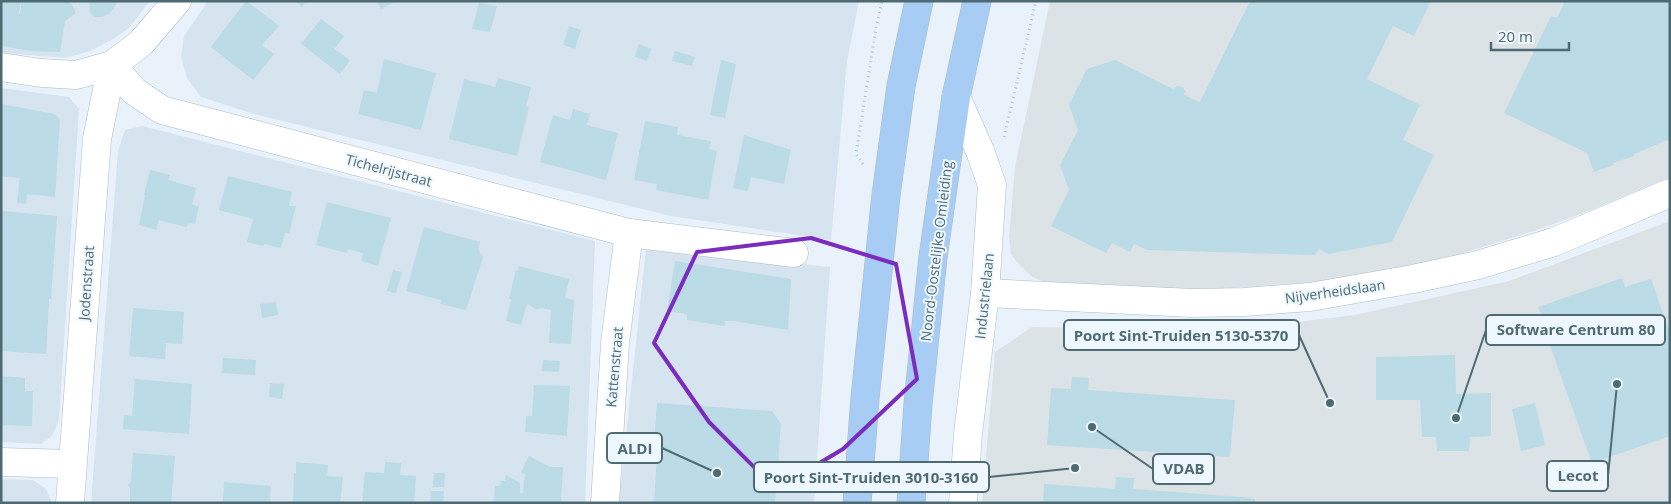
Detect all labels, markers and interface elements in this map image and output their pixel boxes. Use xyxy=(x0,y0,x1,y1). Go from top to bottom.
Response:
scale bar xyxy=(1491,20,1568,52)
text: 20 m xyxy=(1498,26,1533,46)
street label: Tichelrijstraat xyxy=(344,149,434,191)
street label: Noord-Oostelijke Omleiding xyxy=(916,159,957,342)
street label: Jodenstraat xyxy=(74,245,98,323)
street label: Industrielaan xyxy=(970,252,998,340)
street label: Nijverheidslaan xyxy=(1284,275,1386,307)
callout: Software Centrum 80 xyxy=(1486,315,1665,345)
text: Software Centrum 80 xyxy=(1497,319,1656,339)
callout: Poort Sint-Truiden 5130-5370 xyxy=(1064,320,1299,350)
text: Poort Sint-Truiden 5130-5370 xyxy=(1074,325,1289,345)
street label: Kattenstraat xyxy=(601,326,627,408)
callout: ALDI xyxy=(607,433,662,463)
text: ALDI xyxy=(618,438,652,458)
callout: VDAB xyxy=(1153,454,1214,484)
text: VDAB xyxy=(1163,458,1205,478)
callout: Lecot xyxy=(1547,461,1608,491)
callout: Poort Sint-Truiden 3010-3160 xyxy=(754,462,989,492)
text: Lecot xyxy=(1558,465,1599,485)
text: Poort Sint-Truiden 3010-3160 xyxy=(764,467,979,487)

